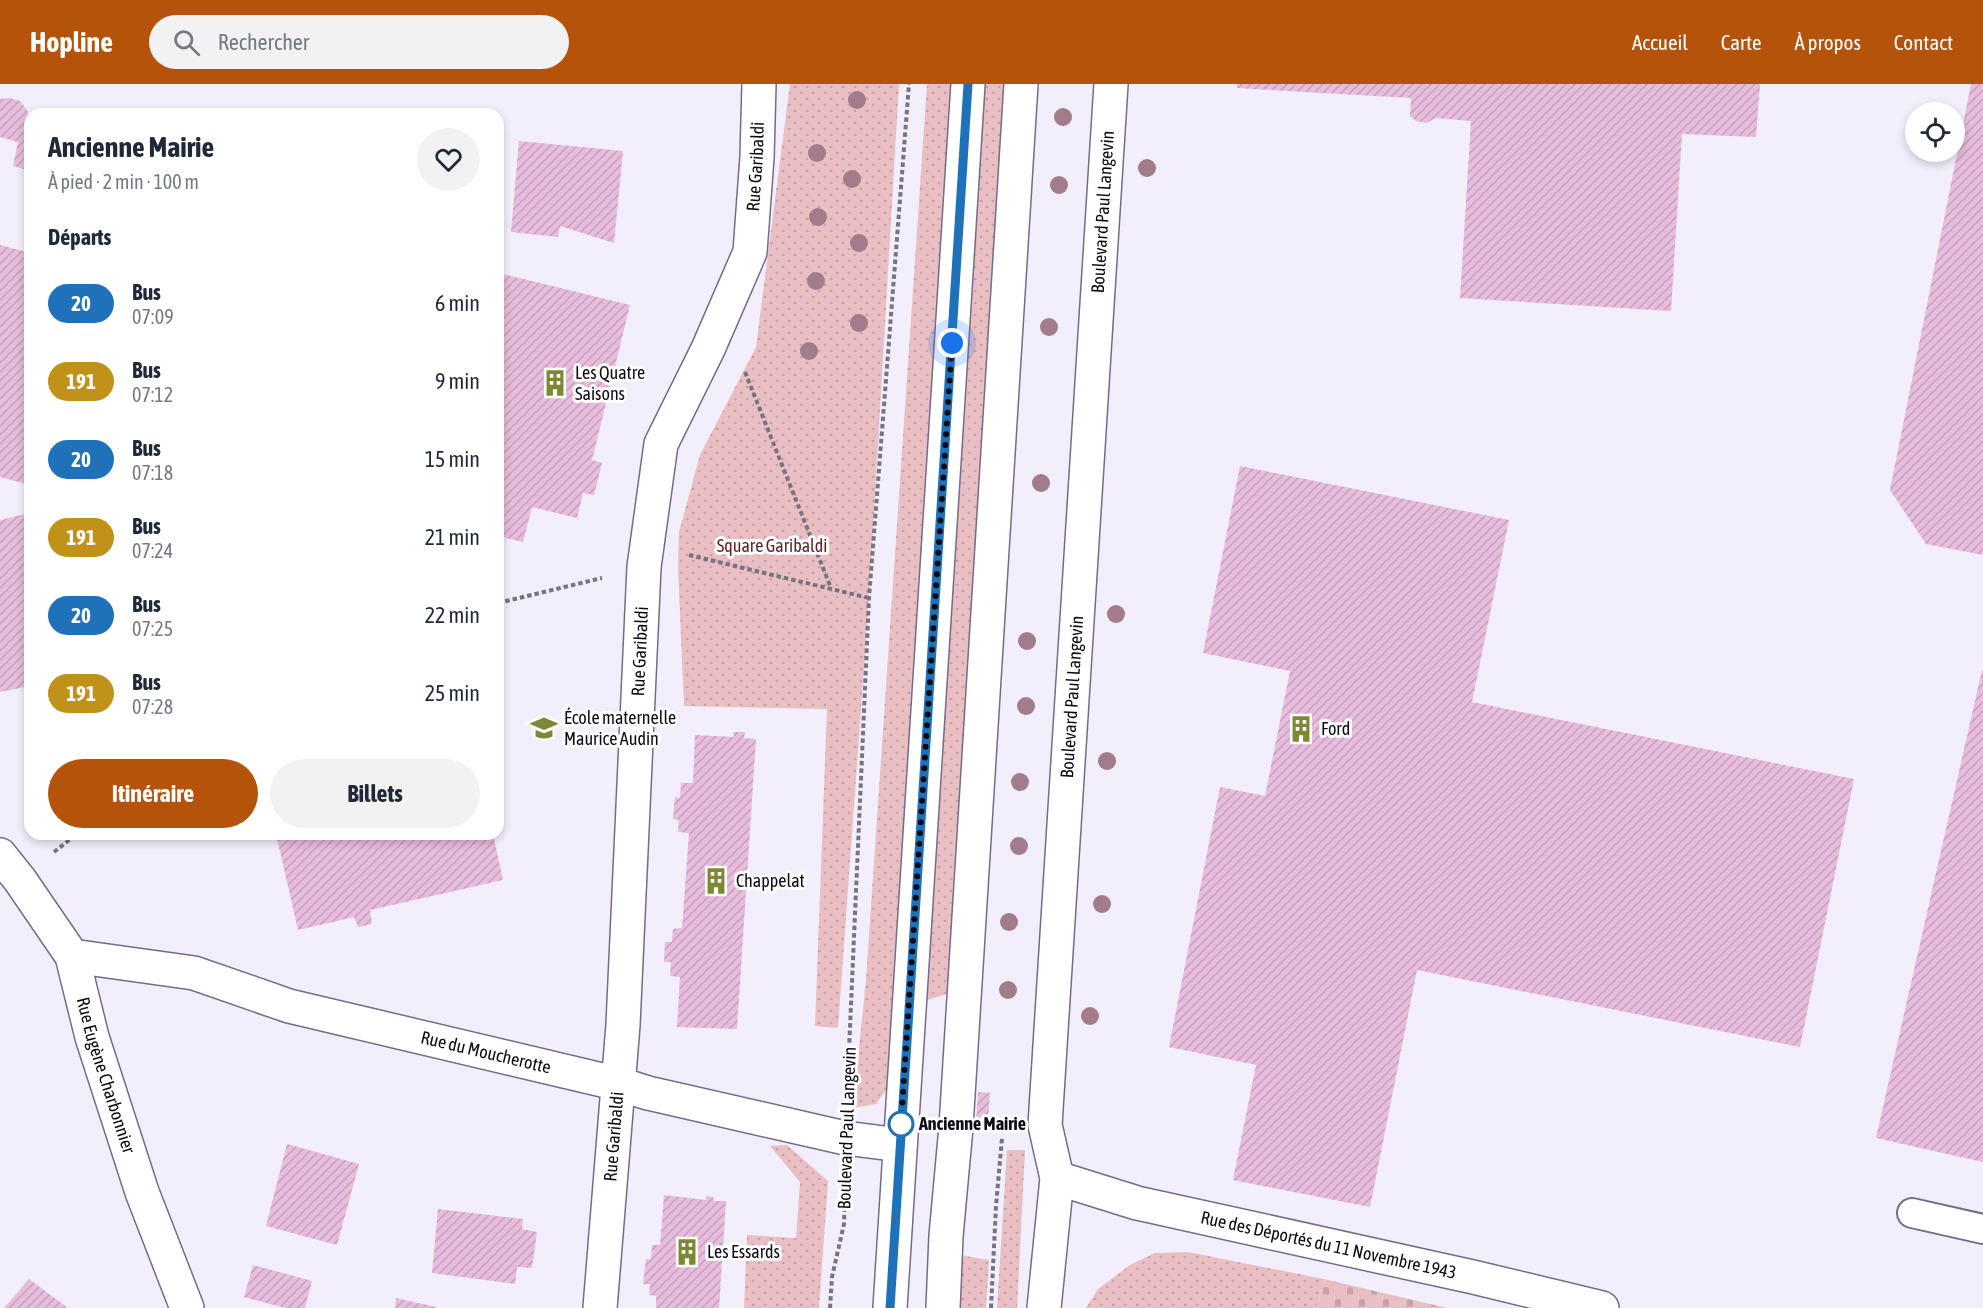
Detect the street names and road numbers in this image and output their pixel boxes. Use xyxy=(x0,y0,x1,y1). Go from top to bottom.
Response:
street label: Rue Garibaldi xyxy=(742,121,768,212)
street label: Boulevard Paul Langevin xyxy=(1087,130,1118,294)
street label: Rue Garibaldi xyxy=(627,606,652,697)
street label: Boulevard Paul Langevin xyxy=(1056,615,1087,779)
street label: Rue Eugène Charbonnier xyxy=(73,995,140,1156)
street label: Rue du Moucherotte xyxy=(419,1027,553,1078)
street label: Boulevard Paul Langevin xyxy=(833,1046,860,1210)
street label: Rue Garibaldi xyxy=(599,1091,628,1182)
street label: Rue des Déportés du 11 Novembre 1943 xyxy=(1199,1206,1459,1283)

